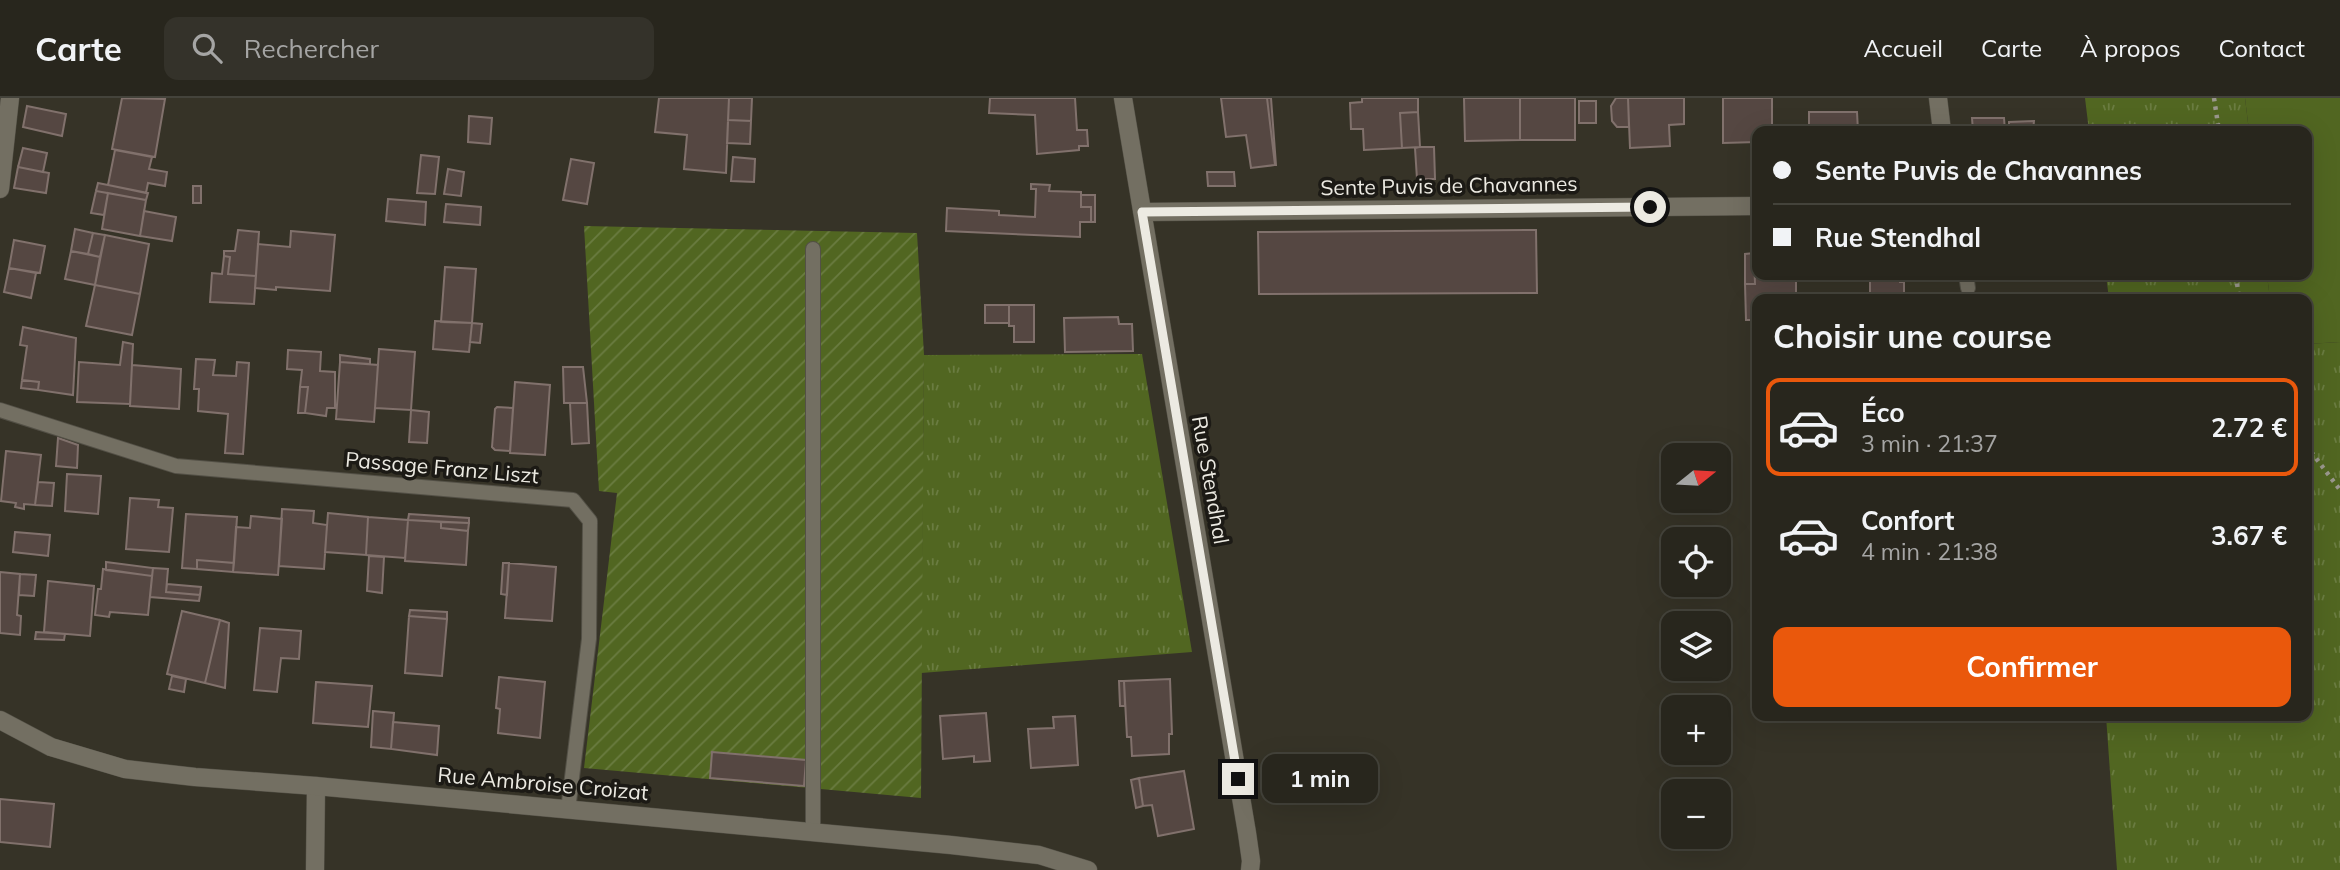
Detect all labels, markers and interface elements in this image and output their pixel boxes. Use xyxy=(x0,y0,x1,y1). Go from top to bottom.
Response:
search box xyxy=(164,17,654,80)
text: Carte xyxy=(35,28,122,69)
icon: search xyxy=(188,29,226,67)
text: Rechercher xyxy=(244,32,379,65)
text: Accueil xyxy=(1864,33,1943,63)
text: Carte xyxy=(1981,33,2042,63)
text: À propos xyxy=(2080,33,2181,63)
text: Contact xyxy=(2219,33,2305,63)
text: Sente Puvis de Chavannes xyxy=(1815,154,2142,187)
street label: Sente Puvis de Chavannes xyxy=(1320,170,1578,200)
route start xyxy=(1634,191,1666,223)
text: Rue Stendhal xyxy=(1815,221,1981,254)
text: Choisir une course xyxy=(1773,316,2052,356)
icon: car xyxy=(1777,396,1840,459)
text: Éco xyxy=(1861,396,1905,429)
text: 2.72 € xyxy=(2211,411,2287,444)
street label: Rue Stendhal xyxy=(1187,414,1235,546)
text: 3 min · 21:37 xyxy=(1861,429,1998,458)
north arrow xyxy=(1661,443,1731,513)
map controls xyxy=(1661,443,1731,849)
street label: Passage Franz Liszt xyxy=(344,446,540,488)
icon: car xyxy=(1777,504,1840,567)
text: Confort xyxy=(1861,504,1954,537)
text: 3.67 € xyxy=(2211,519,2287,552)
button: locate xyxy=(1661,527,1731,597)
text: 4 min · 21:38 xyxy=(1861,537,1998,566)
button: layers xyxy=(1661,611,1731,681)
button: Confirmer xyxy=(1773,627,2291,707)
button: + xyxy=(1661,695,1731,765)
callout: 1 min xyxy=(1262,754,1378,804)
street label: Rue Ambroise Croizat xyxy=(437,761,650,805)
route end xyxy=(1222,763,1254,795)
text: 1 min xyxy=(1290,764,1350,793)
button: − xyxy=(1661,779,1731,849)

